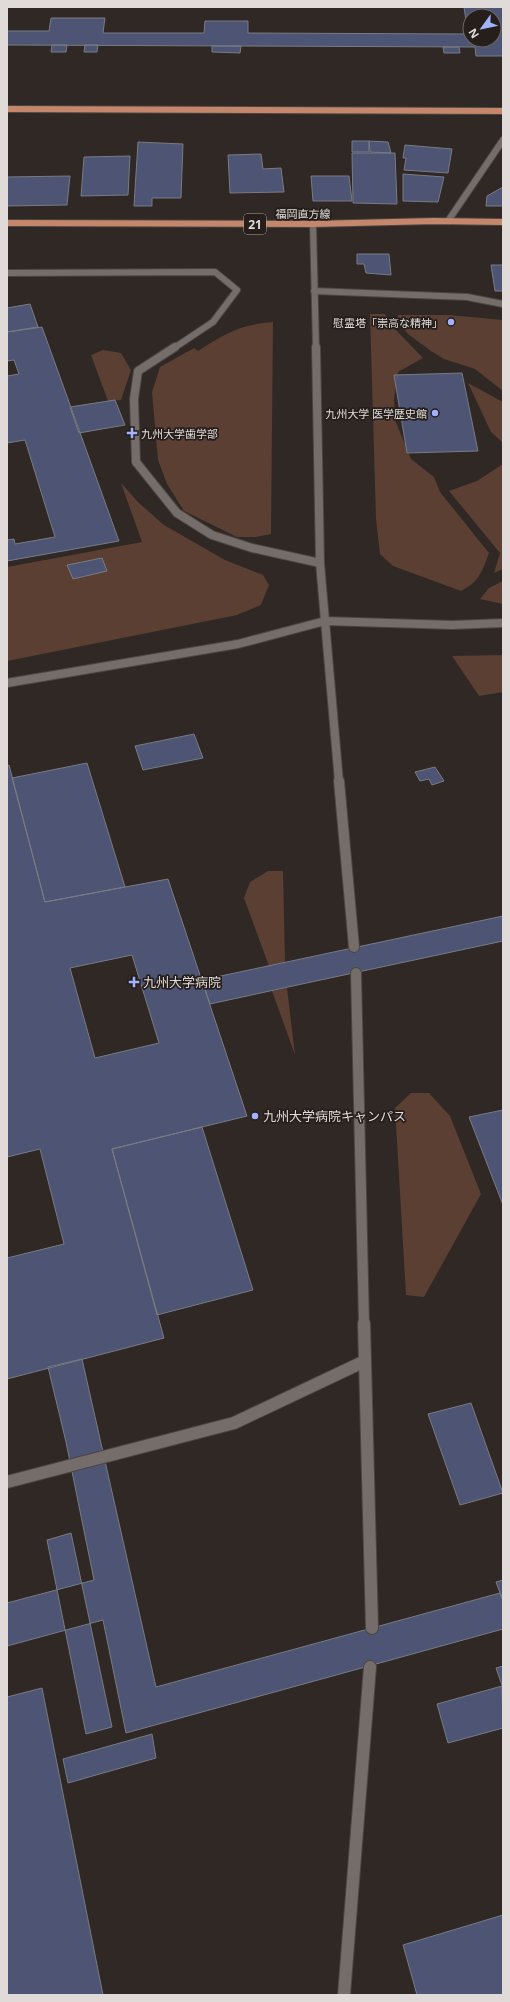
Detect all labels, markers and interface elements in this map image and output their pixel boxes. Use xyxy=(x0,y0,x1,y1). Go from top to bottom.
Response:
north arrow xyxy=(462,8,502,48)
text: N xyxy=(464,26,482,42)
street label: 福岡直方線 xyxy=(276,206,331,221)
road number: 21 xyxy=(244,214,266,234)
place label: 慰霊塔「崇高な精神」 xyxy=(333,315,443,330)
marker: 慰霊塔「崇高な精神」 xyxy=(446,317,456,327)
place label: 九州大学 医学歴史館 xyxy=(325,406,427,421)
marker: 九州大学 医学歴史館 xyxy=(430,408,440,418)
place label: 九州大学歯学部 xyxy=(141,426,218,441)
marker: 九州大学歯学部 xyxy=(126,427,138,439)
place label: 九州大学病院 xyxy=(143,973,221,991)
marker: 九州大学病院 xyxy=(128,976,140,988)
place label: 九州大学病院キャンパス xyxy=(263,1107,406,1125)
marker: 九州大学病院キャンパス xyxy=(250,1111,260,1121)

